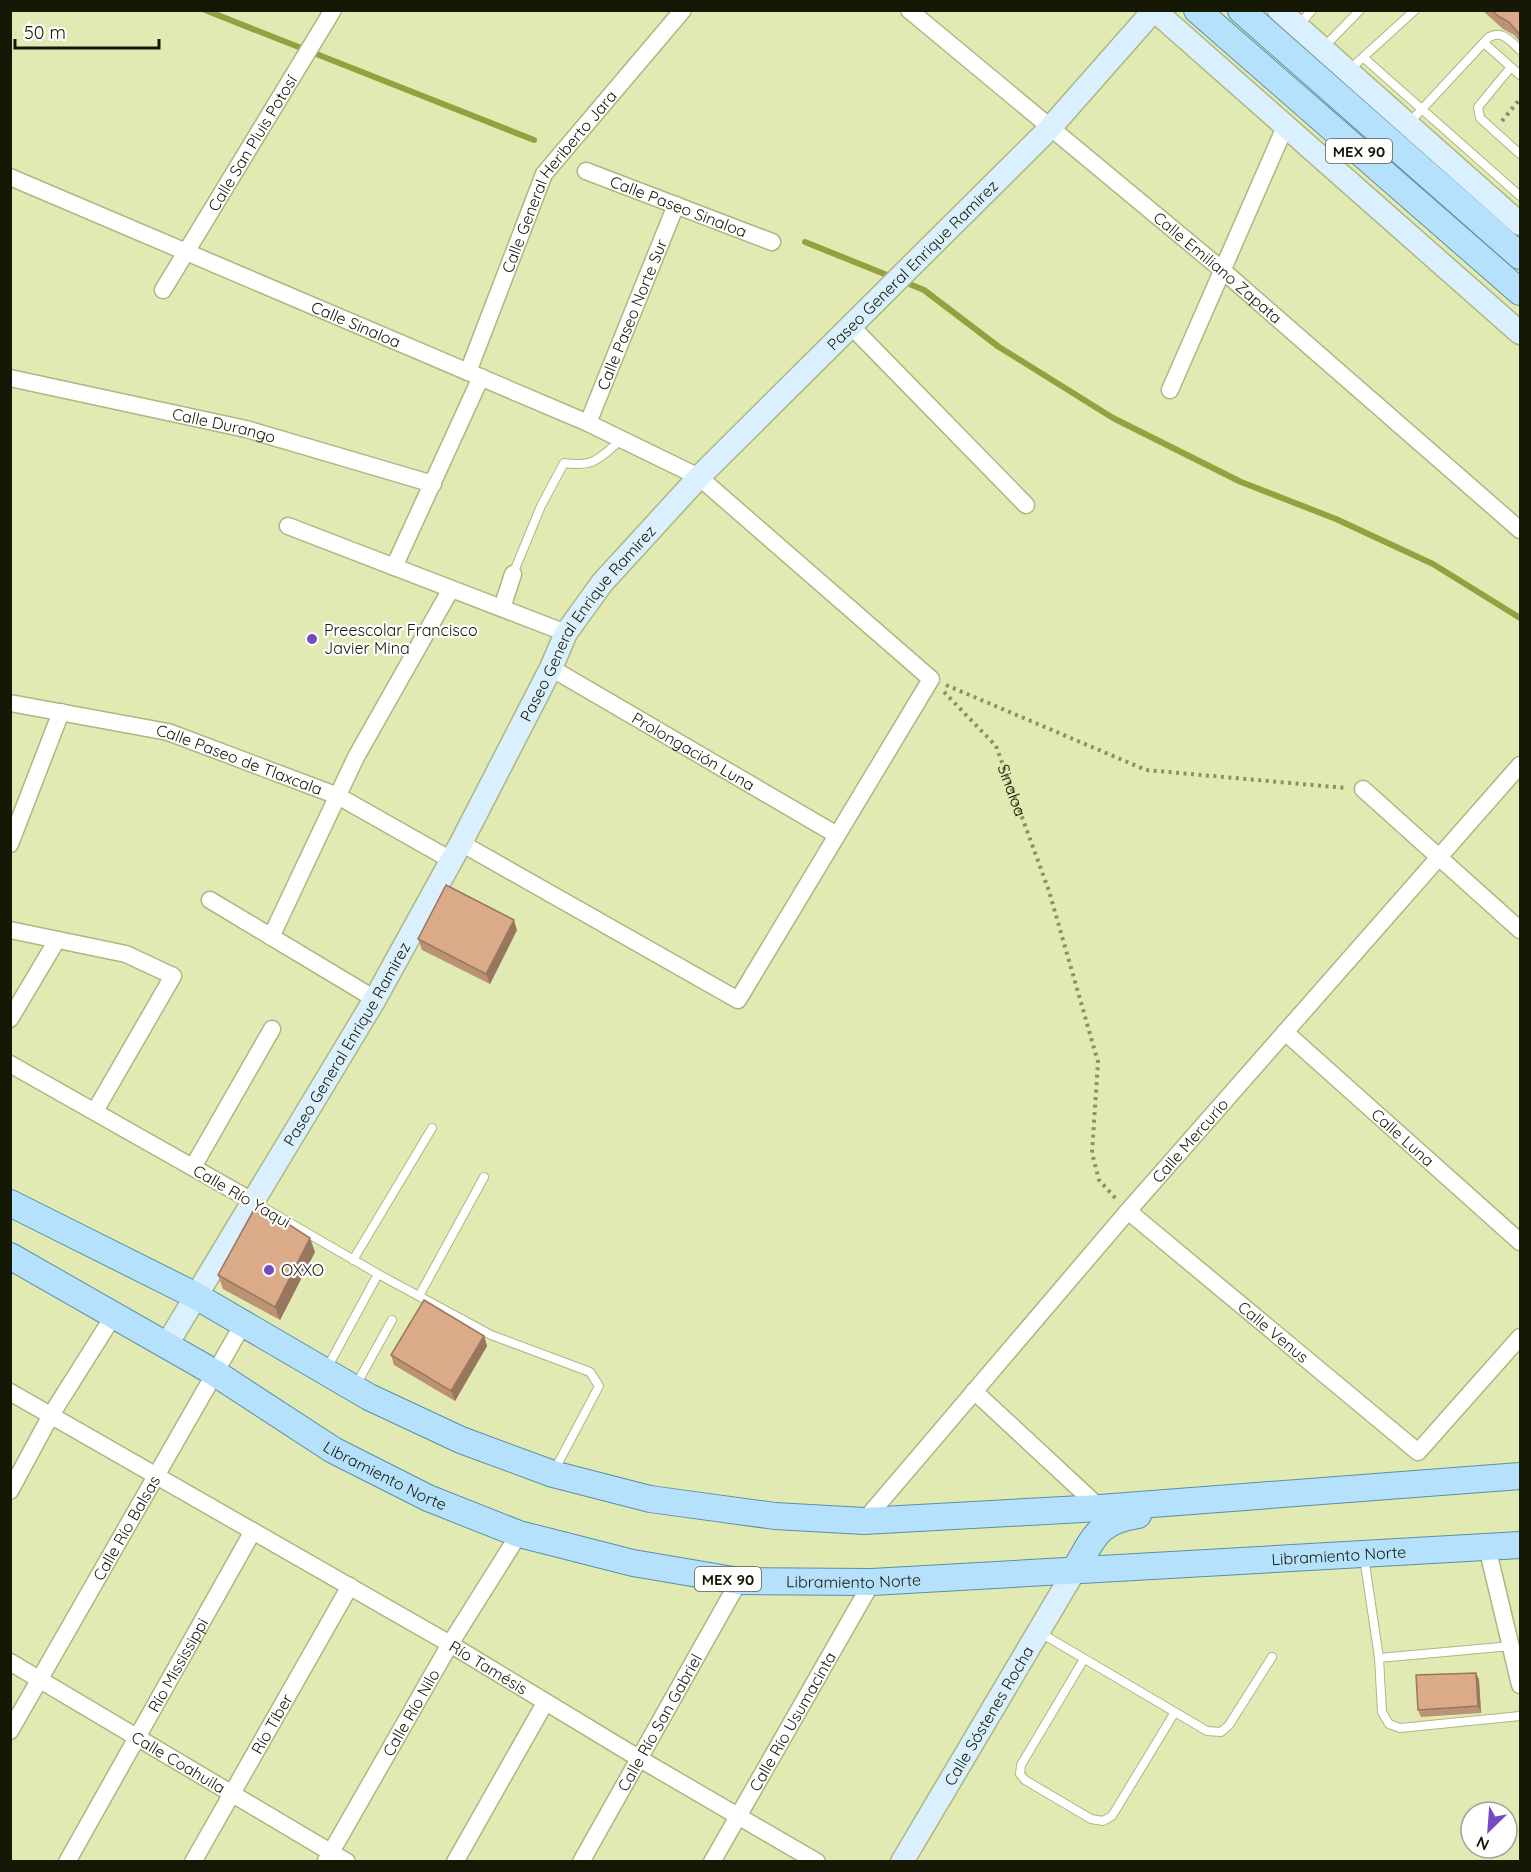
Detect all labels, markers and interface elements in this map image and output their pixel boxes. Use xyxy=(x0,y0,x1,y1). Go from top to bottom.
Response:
scale bar xyxy=(15,12,159,50)
text: 50 m xyxy=(24,21,66,44)
street label: Calle San Pluis Potosí xyxy=(203,71,302,215)
street label: Calle General Heriberto Jara xyxy=(497,86,621,276)
road number: MEX 90 xyxy=(1326,139,1392,163)
street label: Calle Paseo Sinaloa xyxy=(607,171,750,241)
street label: Paseo General Enrique Ramirez xyxy=(822,176,1002,354)
street label: Calle Emiliano Zapata xyxy=(1149,207,1286,328)
street label: Calle Paseo Norte Sur xyxy=(592,236,671,393)
street label: Calle Sinaloa xyxy=(308,296,404,352)
street label: Calle Durango xyxy=(170,403,278,447)
street label: Paseo General Enrique Ramirez xyxy=(515,521,660,725)
place label: Preescolar Francisco Javier Mina xyxy=(324,620,478,658)
marker: Preescolar Francisco Javier Mina xyxy=(305,632,319,646)
street label: Prolongación Luna xyxy=(629,708,758,795)
street label: Calle Paseo de Tlaxcala xyxy=(155,720,325,799)
street label: Sinaloa xyxy=(993,761,1031,819)
street label: Paseo General Enrique Ramirez xyxy=(279,939,414,1150)
street label: Calle Mercurio xyxy=(1148,1094,1232,1187)
street label: Calle Luna xyxy=(1367,1104,1438,1171)
street label: Calle Río Yaqui xyxy=(190,1160,294,1232)
place label: OXXO xyxy=(281,1260,324,1280)
marker: OXXO xyxy=(262,1263,276,1277)
street label: Calle Venus xyxy=(1234,1297,1313,1367)
street label: Libramiento Norte xyxy=(320,1436,449,1514)
street label: Calle Río Balsas xyxy=(88,1472,164,1584)
street label: Libramiento Norte xyxy=(1271,1542,1407,1569)
road number: MEX 90 xyxy=(695,1567,761,1591)
street label: Libramiento Norte xyxy=(786,1569,922,1592)
street label: Río Mississippi xyxy=(143,1614,212,1716)
street label: Río Tamésis xyxy=(446,1636,531,1699)
street label: Calle Sóstenes Rocha xyxy=(940,1642,1038,1789)
street label: Calle Río Usumacinta xyxy=(745,1648,840,1795)
street label: Calle Río San Gabriel xyxy=(613,1650,706,1795)
street label: Calle Río Nilo xyxy=(378,1665,444,1760)
street label: Río Tíber xyxy=(247,1690,297,1758)
street label: Calle Coahuila xyxy=(128,1726,229,1798)
north arrow xyxy=(1459,1800,1519,1860)
text: N xyxy=(1473,1832,1492,1855)

